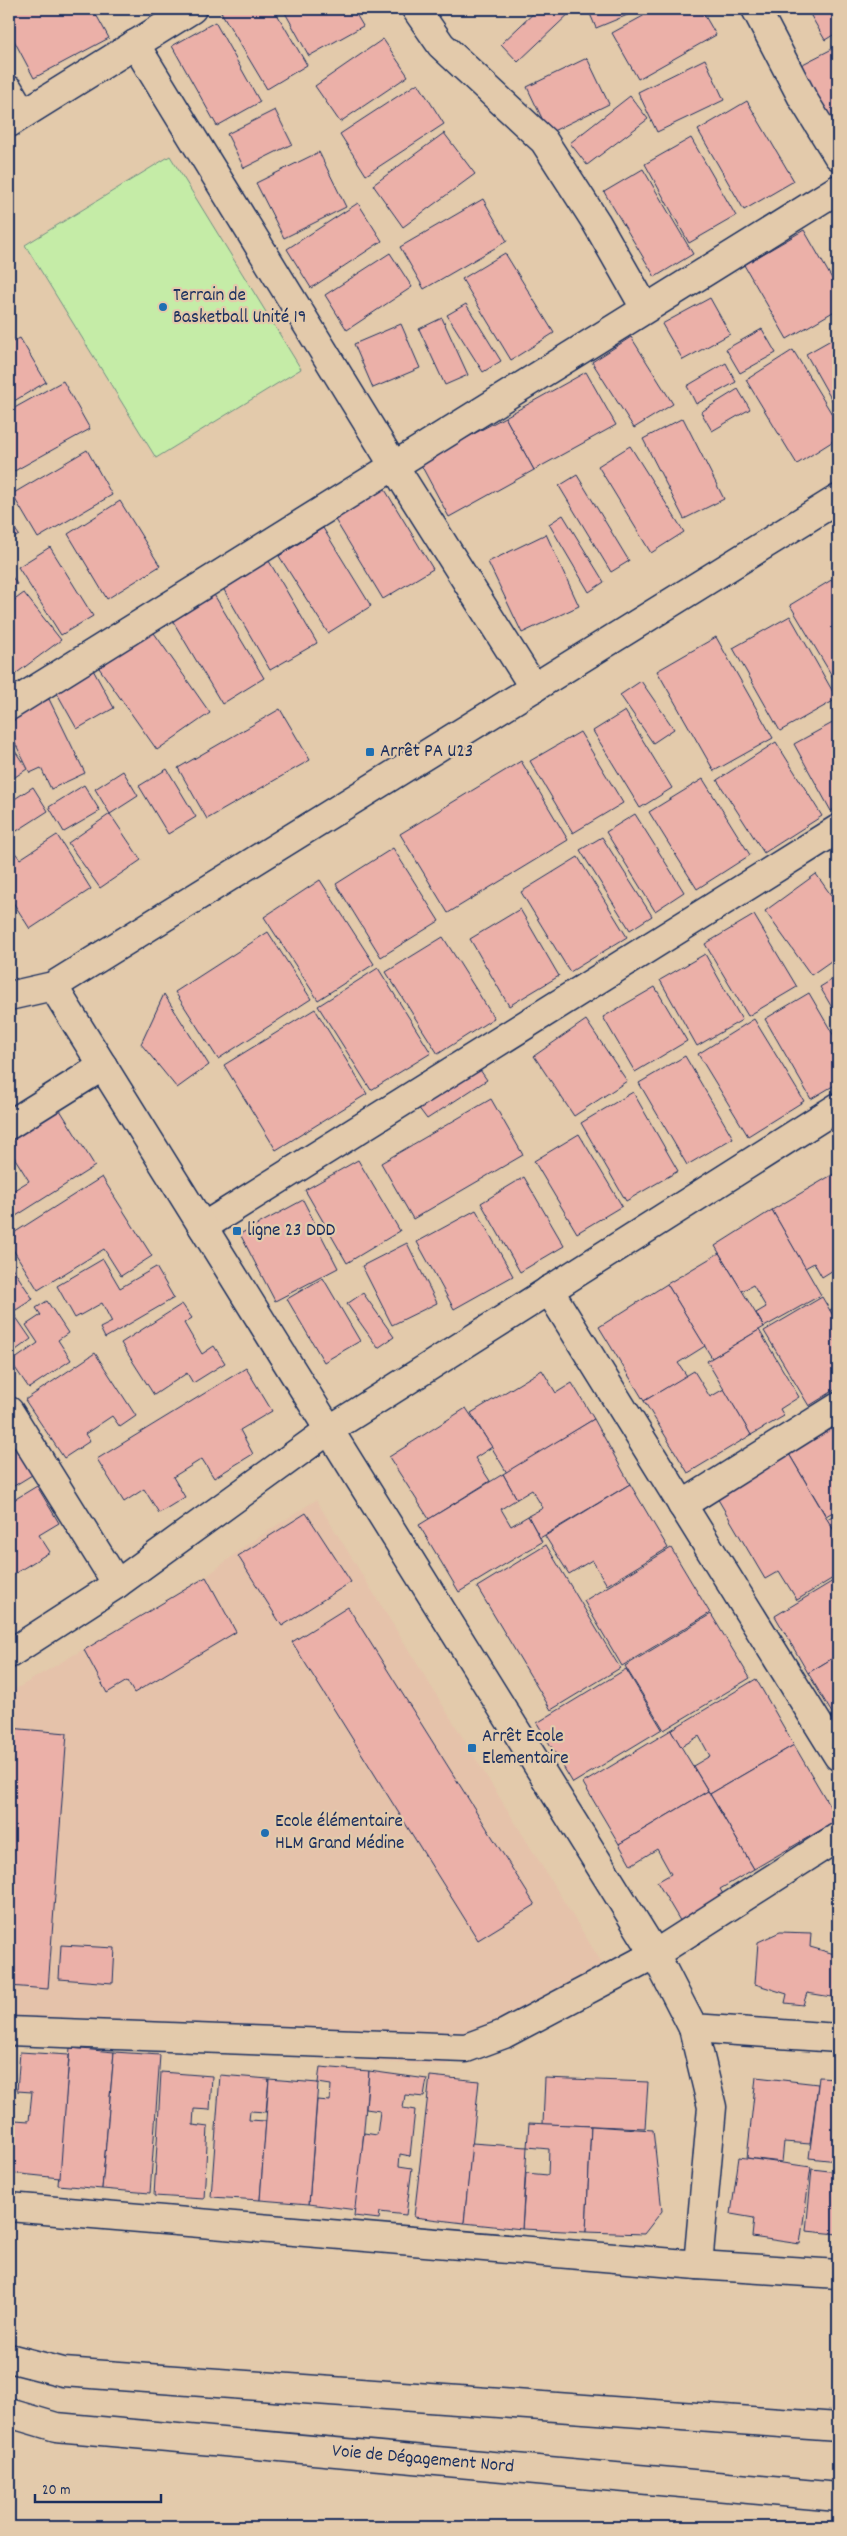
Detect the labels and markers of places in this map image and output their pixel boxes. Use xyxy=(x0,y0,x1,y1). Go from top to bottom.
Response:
place label: Terrain de Basketball Unité 19 xyxy=(173,283,306,332)
marker: Terrain de Basketball Unité 19 xyxy=(157,301,169,313)
place label: Arrêt PA U23 xyxy=(380,739,473,766)
marker: Arrêt PA U23 xyxy=(364,746,376,758)
place label: ligne 23 DDD xyxy=(247,1218,336,1245)
marker: ligne 23 DDD xyxy=(231,1225,243,1237)
place label: Arrêt Ecole Elementaire xyxy=(482,1724,569,1773)
marker: Arrêt Ecole Elementaire xyxy=(466,1742,478,1754)
place label: Ecole élémentaire HLM Grand Médine xyxy=(275,1809,404,1858)
marker: Ecole élémentaire HLM Grand Médine xyxy=(259,1827,271,1839)

